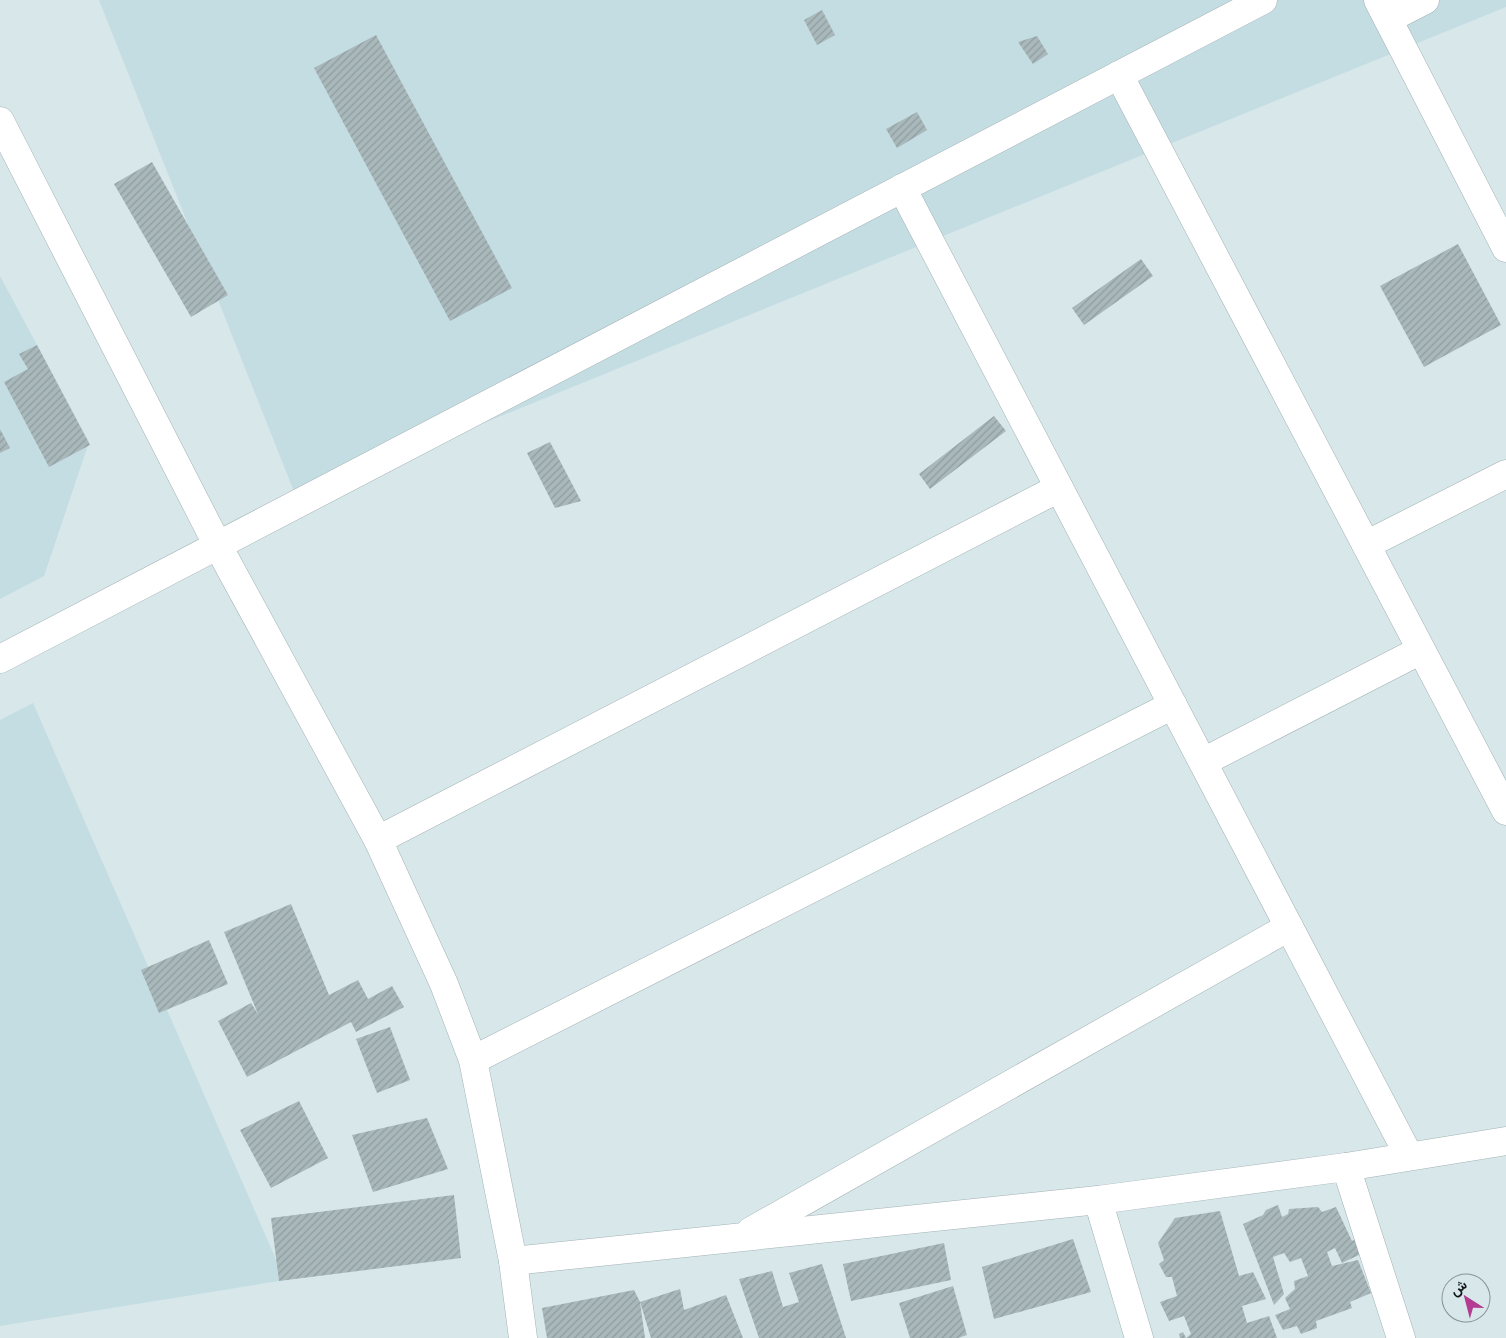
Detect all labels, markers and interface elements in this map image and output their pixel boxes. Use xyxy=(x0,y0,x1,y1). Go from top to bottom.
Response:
north arrow xyxy=(1441,1273,1491,1323)
text: ش xyxy=(1446,1274,1471,1300)

